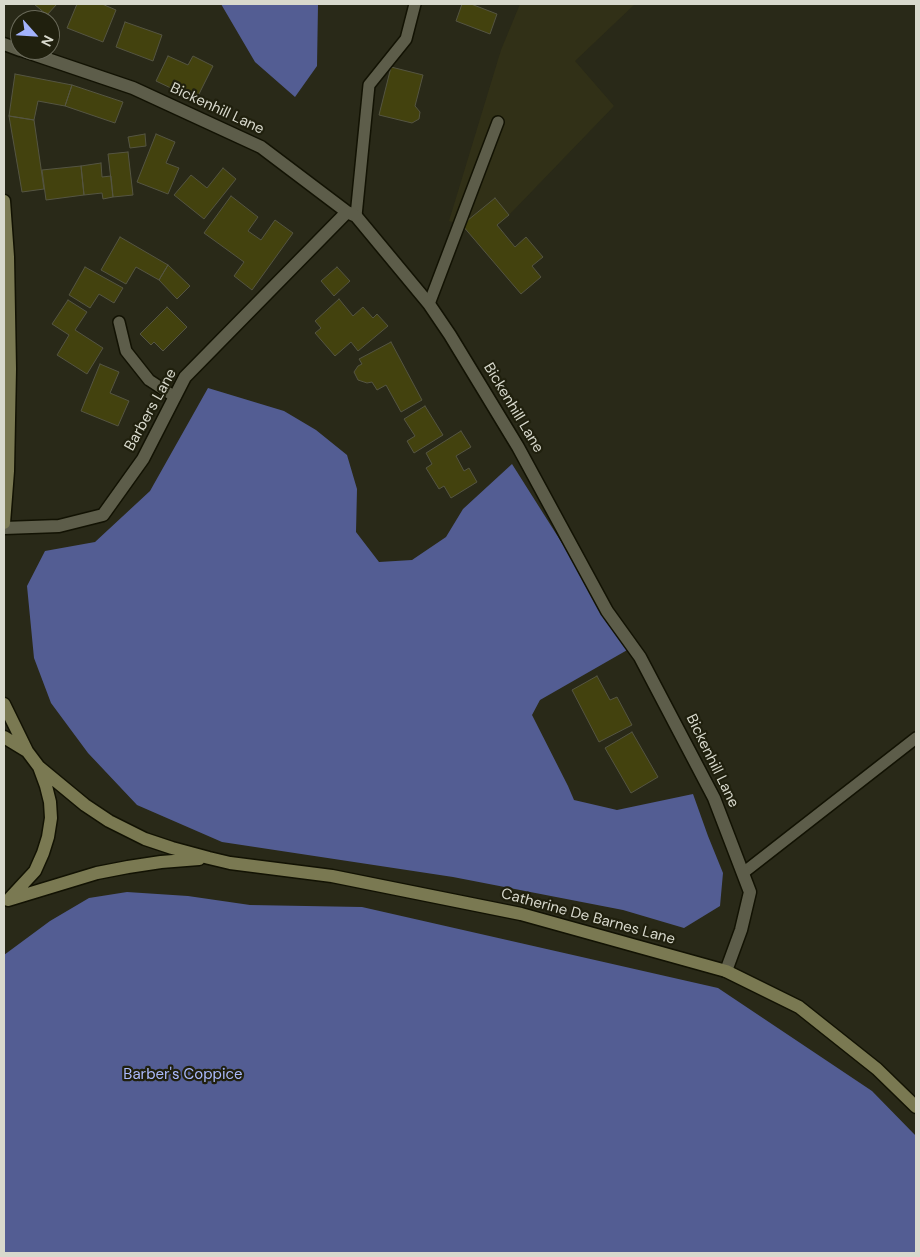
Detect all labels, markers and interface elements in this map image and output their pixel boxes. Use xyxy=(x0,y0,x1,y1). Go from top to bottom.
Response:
north arrow xyxy=(10,10,60,60)
text: N xyxy=(37,33,58,50)
street label: Bickenhill Lane xyxy=(167,79,267,139)
street label: Bickenhill Lane xyxy=(479,360,547,456)
street label: Barbers Lane xyxy=(121,366,181,454)
street label: Bickenhill Lane xyxy=(682,711,742,811)
street label: Catherine De Barnes Lane xyxy=(499,885,677,949)
park label: Barber's Coppice xyxy=(123,1066,243,1084)

